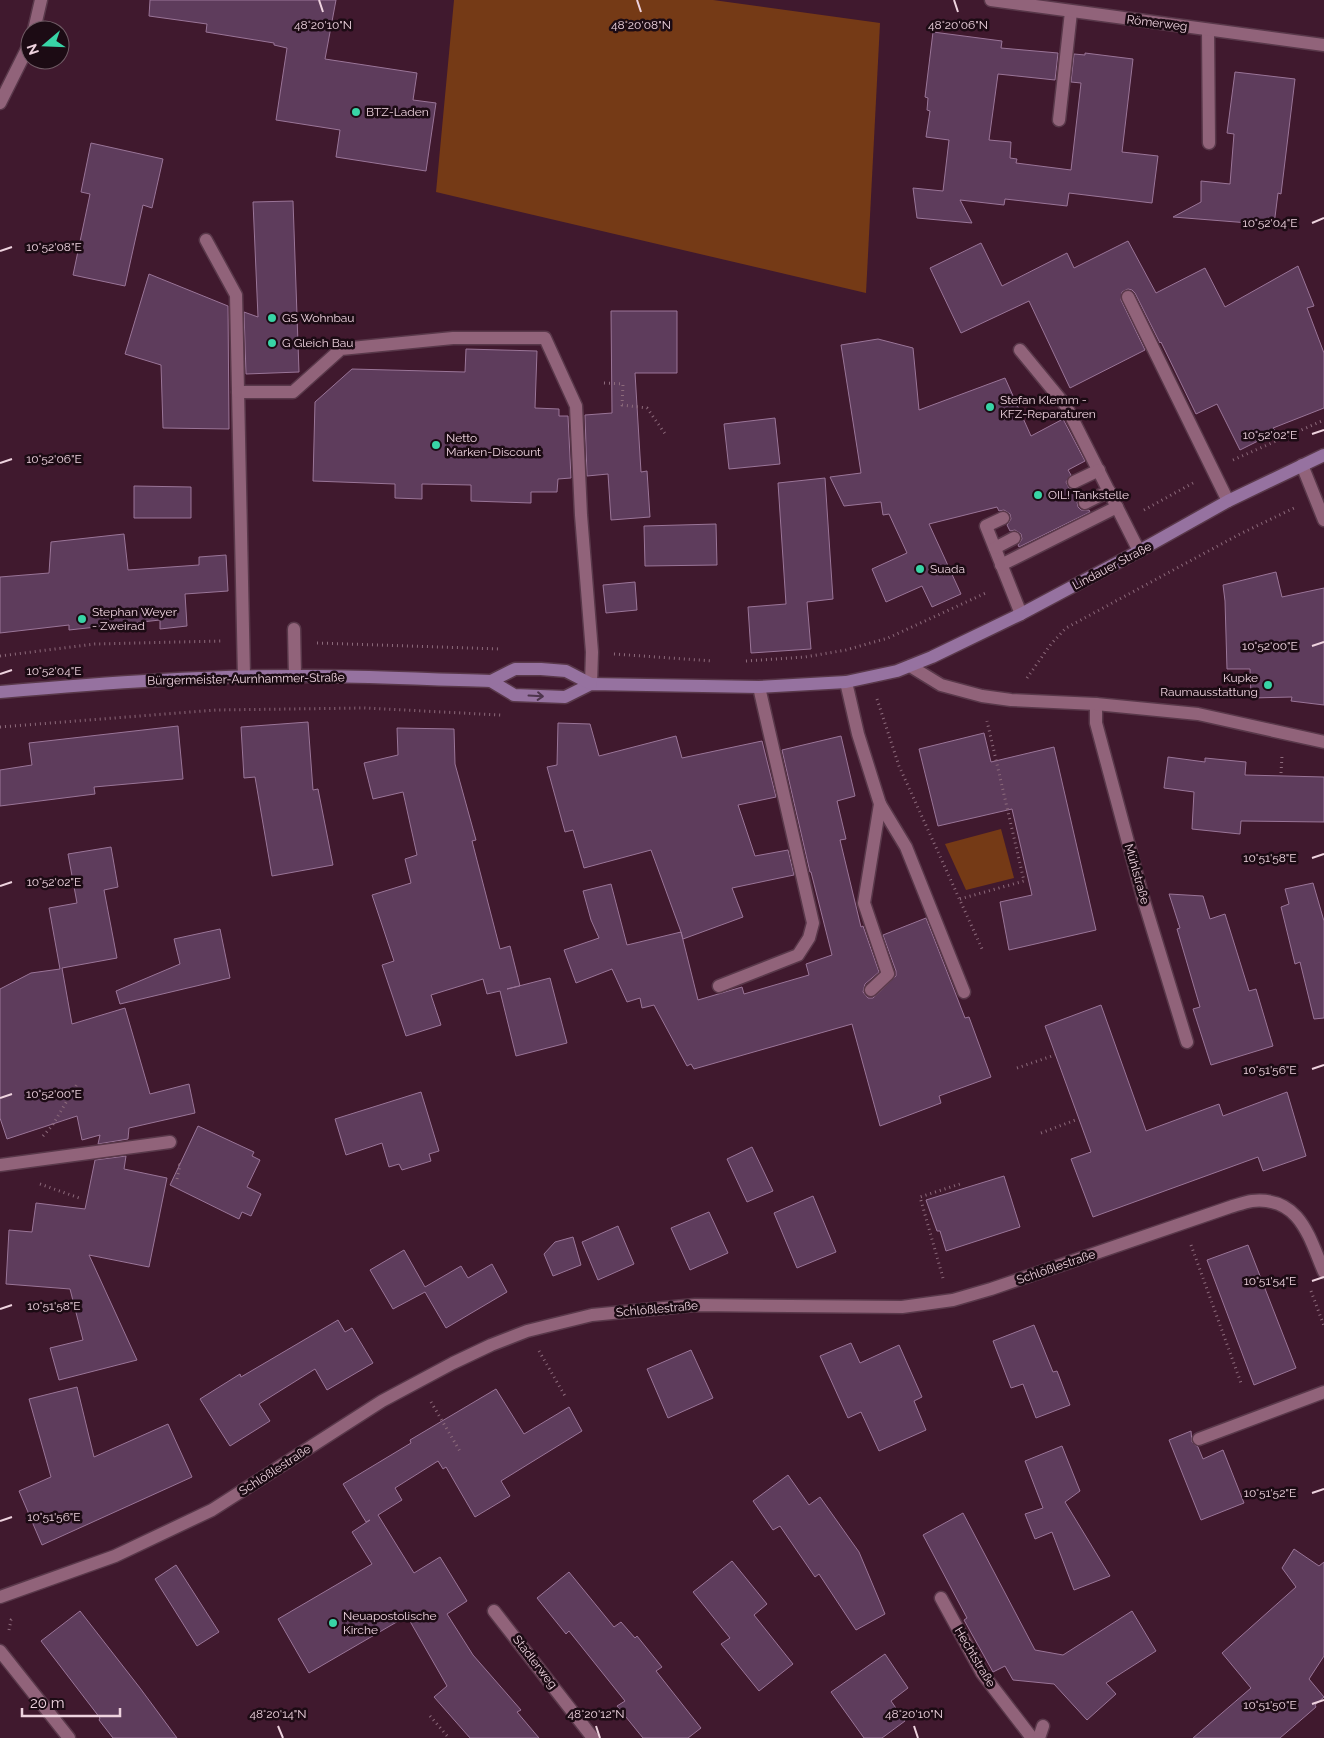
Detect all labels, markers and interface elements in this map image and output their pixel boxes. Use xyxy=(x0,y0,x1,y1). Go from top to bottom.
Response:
street label: Römerweg xyxy=(1126,12,1188,34)
text: 48°20'10"N xyxy=(294,18,352,32)
text: 48°20'08"N xyxy=(611,18,671,32)
text: 48°20'06"N xyxy=(928,18,988,32)
north arrow xyxy=(20,20,70,70)
text: N xyxy=(23,42,42,57)
place label: BTZ-Laden xyxy=(366,105,429,119)
marker: BTZ-Laden xyxy=(350,106,362,118)
text: 10°52'04"E xyxy=(1243,216,1297,230)
text: 10°52'08"E xyxy=(26,240,82,254)
place label: GS Wohnbau xyxy=(282,311,354,325)
marker: GS Wohnbau xyxy=(266,312,278,324)
place label: G Gleich Bau xyxy=(282,336,353,350)
marker: G Gleich Bau xyxy=(266,337,278,349)
place label: Stefan Klemm - KFZ-Reparaturen xyxy=(1000,393,1096,421)
marker: Stefan Klemm - KFZ-Reparaturen xyxy=(984,401,996,413)
text: 10°52'02"E xyxy=(1243,428,1297,442)
place label: Netto Marken-Discount xyxy=(446,431,541,459)
marker: Netto Marken-Discount xyxy=(430,439,442,451)
text: 10°52'06"E xyxy=(26,452,82,466)
place label: OIL! Tankstelle xyxy=(1048,488,1129,502)
marker: OIL! Tankstelle xyxy=(1032,489,1044,501)
street label: Lindauer Straße xyxy=(1070,539,1154,593)
place label: Suada xyxy=(930,562,965,576)
marker: Suada xyxy=(914,563,926,575)
place label: Stephan Weyer - Zweirad xyxy=(92,605,178,633)
marker: Stephan Weyer - Zweirad xyxy=(76,613,88,625)
text: 10°52'00"E xyxy=(1242,639,1298,653)
text: 10°52'04"E xyxy=(27,664,81,678)
street label: Bürgermeister-Aurnhammer-Straße xyxy=(147,670,345,688)
place label: Kupke Raumausstattung xyxy=(1160,671,1258,699)
marker: Kupke Raumausstattung xyxy=(1262,679,1274,691)
one-way arrow xyxy=(528,691,544,700)
street label: Mühlstraße xyxy=(1122,842,1152,906)
text: 10°51'58"E xyxy=(1243,851,1297,865)
text: 10°52'02"E xyxy=(27,875,81,889)
text: 10°51'56"E xyxy=(1243,1063,1297,1077)
text: 10°52'00"E xyxy=(26,1087,82,1101)
street label: Schlößlestraße xyxy=(1015,1247,1097,1287)
text: 10°51'54"E xyxy=(1244,1274,1296,1288)
street label: Schlößlestraße xyxy=(615,1298,699,1320)
text: 10°51'58"E xyxy=(27,1299,81,1313)
street label: Schlößlestraße xyxy=(237,1442,313,1498)
text: 10°51'52"E xyxy=(1244,1486,1296,1500)
text: 10°51'56"E xyxy=(27,1510,81,1524)
place label: Neuapostolische Kirche xyxy=(343,1609,437,1637)
marker: Neuapostolische Kirche xyxy=(327,1617,339,1629)
street label: Hechtstraße xyxy=(952,1624,998,1690)
street label: Stadlerweg xyxy=(510,1633,560,1691)
scale bar xyxy=(22,1686,120,1718)
text: 20 m xyxy=(30,1694,65,1712)
text: 10°51'50"E xyxy=(1243,1698,1297,1712)
text: 48°20'14"N xyxy=(249,1707,307,1721)
text: 48°20'12"N xyxy=(568,1707,624,1721)
text: 48°20'10"N xyxy=(885,1707,943,1721)

